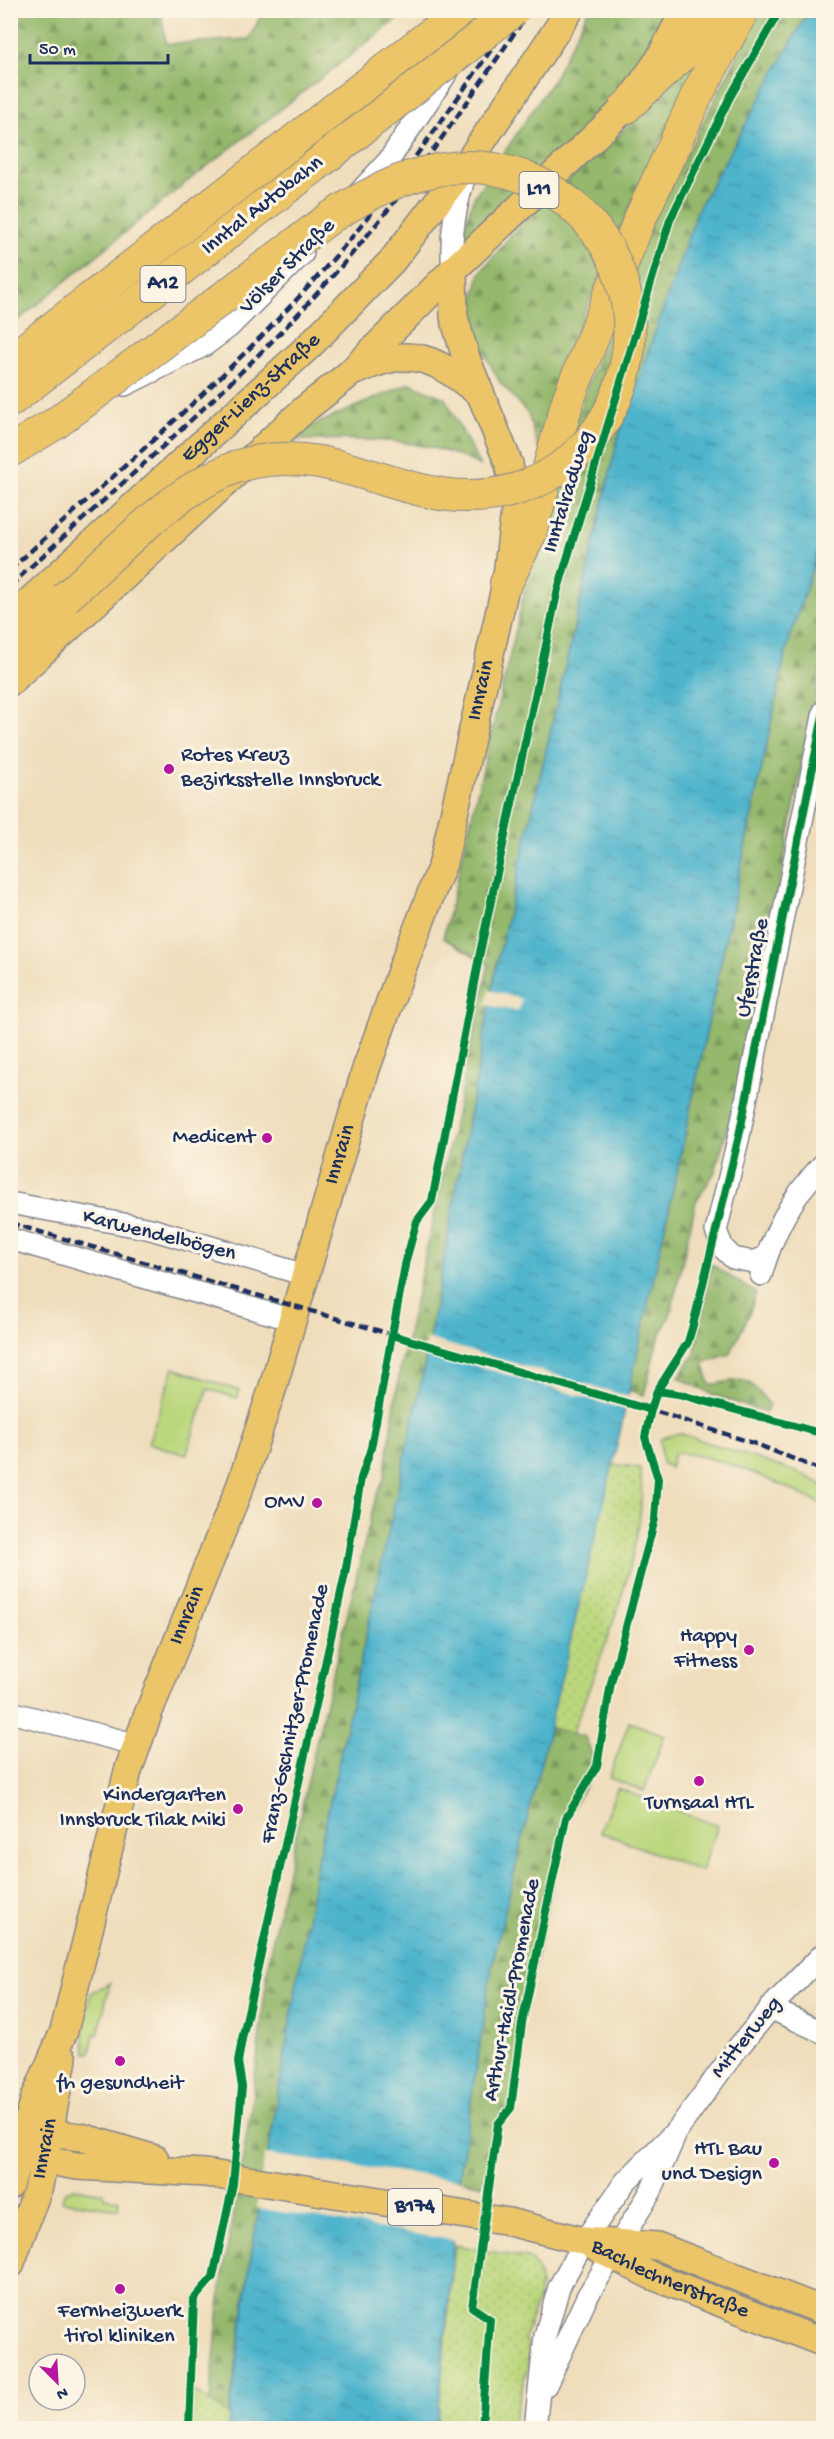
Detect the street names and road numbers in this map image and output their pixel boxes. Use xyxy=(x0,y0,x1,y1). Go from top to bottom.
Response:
street label: Inntal Autobahn xyxy=(197,150,329,262)
road number: L11 xyxy=(520,172,558,208)
street label: Völser Straße xyxy=(234,213,342,321)
road number: A12 xyxy=(140,266,186,302)
street label: Egger-Lienz-Straße xyxy=(176,328,327,469)
street label: Inntalradweg xyxy=(538,428,600,556)
street label: Innrain xyxy=(462,657,501,723)
street label: Uferstraße xyxy=(732,916,776,1020)
street label: Innrain xyxy=(320,1121,362,1188)
street label: Karwendelbögen xyxy=(79,1204,239,1268)
street label: Franz-Gschnitzer-Promenade xyxy=(256,1581,336,1847)
street label: Innrain xyxy=(164,1582,212,1649)
street label: Arthur-Haidl-Promenade xyxy=(479,1876,547,2103)
street label: Mitterweg xyxy=(706,1992,788,2084)
street label: Innrain xyxy=(28,2116,65,2181)
road number: B174 xyxy=(388,2189,442,2225)
street label: Bachlechnerstraße xyxy=(585,2234,753,2326)

